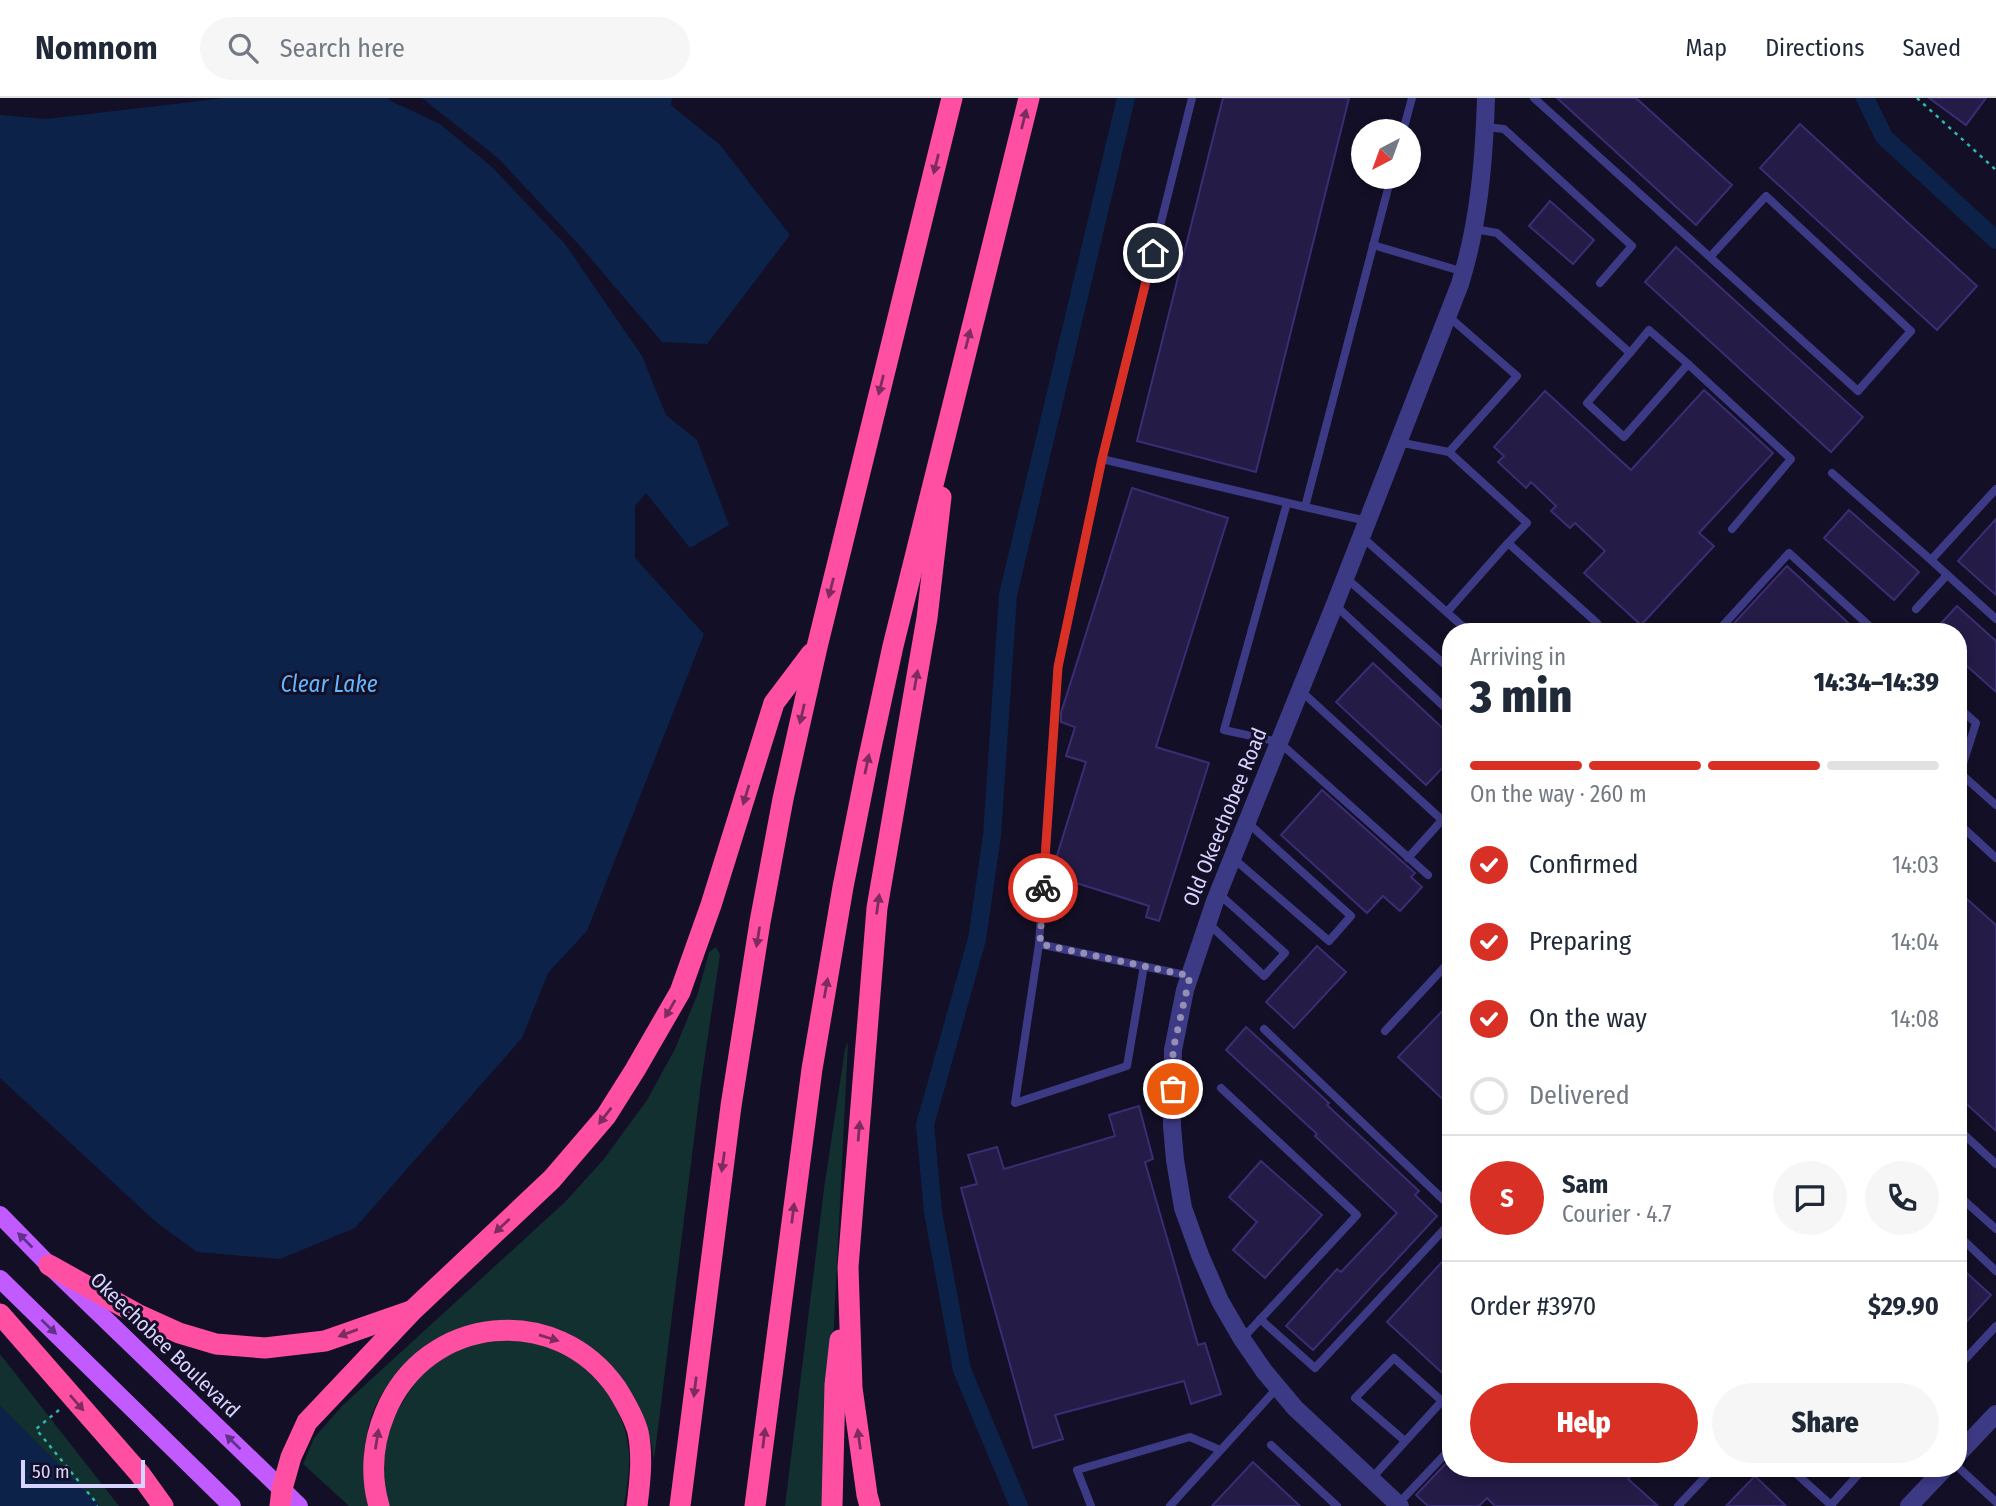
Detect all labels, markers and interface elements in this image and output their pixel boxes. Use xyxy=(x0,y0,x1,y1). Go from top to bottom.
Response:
search box xyxy=(200,17,690,80)
text: Nomnom xyxy=(35,28,158,68)
icon: search xyxy=(224,29,262,67)
text: Search here xyxy=(280,33,405,64)
text: Map xyxy=(1686,34,1727,62)
text: Directions xyxy=(1765,34,1864,62)
text: Saved xyxy=(1902,34,1961,62)
one-way arrow xyxy=(1019,108,1030,130)
north arrow xyxy=(1351,119,1421,189)
map controls xyxy=(1351,119,1421,189)
one-way arrow xyxy=(930,153,941,175)
pin xyxy=(1123,223,1183,283)
icon: home xyxy=(1134,234,1172,272)
one-way arrow xyxy=(963,328,974,350)
one-way arrow xyxy=(875,374,886,396)
one-way arrow xyxy=(825,577,836,599)
text: Arriving in xyxy=(1470,643,1566,671)
text: 14:34–14:39 xyxy=(1814,667,1939,698)
one-way arrow xyxy=(911,669,922,691)
text: 3 min xyxy=(1470,669,1572,724)
water label: Clear Lake xyxy=(280,670,378,698)
one-way arrow xyxy=(796,703,807,725)
street label: Old Okeechobee Road xyxy=(1177,724,1273,910)
one-way arrow xyxy=(862,753,873,775)
text: On the way · 260 m xyxy=(1470,780,1647,808)
one-way arrow xyxy=(740,784,750,805)
icon: check xyxy=(1470,846,1508,884)
text: Confirmed xyxy=(1529,849,1639,880)
text: 14:03 xyxy=(1892,851,1939,879)
courier xyxy=(1008,853,1078,923)
icon: bike xyxy=(1024,869,1062,907)
one-way arrow xyxy=(873,893,884,915)
icon: check xyxy=(1470,923,1508,961)
one-way arrow xyxy=(752,926,763,948)
text: Preparing xyxy=(1529,926,1631,957)
text: 14:04 xyxy=(1891,928,1939,956)
one-way arrow xyxy=(821,976,832,998)
one-way arrow xyxy=(664,999,676,1019)
icon: check xyxy=(1470,1000,1508,1038)
text: On the way xyxy=(1529,1003,1647,1034)
text: 14:08 xyxy=(1891,1005,1939,1033)
pin xyxy=(1143,1059,1203,1119)
icon: bag xyxy=(1154,1070,1192,1108)
text: Delivered xyxy=(1529,1080,1630,1111)
one-way arrow xyxy=(598,1107,612,1125)
one-way arrow xyxy=(854,1120,865,1142)
one-way arrow xyxy=(717,1151,728,1173)
button: chat xyxy=(1773,1161,1847,1235)
button: phone xyxy=(1865,1161,1939,1235)
text: Sam xyxy=(1562,1169,1608,1200)
text: S xyxy=(1500,1183,1514,1214)
text: Courier · 4.7 xyxy=(1562,1200,1672,1228)
one-way arrow xyxy=(787,1201,798,1223)
one-way arrow xyxy=(494,1217,511,1233)
one-way arrow xyxy=(17,1232,33,1249)
street label: Okeechobee Boulevard xyxy=(85,1267,245,1423)
text: Order #3970 xyxy=(1470,1291,1596,1322)
text: $29.90 xyxy=(1868,1291,1939,1322)
one-way arrow xyxy=(40,1318,57,1334)
one-way arrow xyxy=(338,1327,359,1338)
one-way arrow xyxy=(539,1334,560,1344)
one-way arrow xyxy=(689,1377,700,1399)
button: Help xyxy=(1470,1383,1698,1463)
button: Share xyxy=(1712,1383,1939,1463)
one-way arrow xyxy=(69,1394,84,1411)
one-way arrow xyxy=(759,1427,770,1449)
one-way arrow xyxy=(372,1428,383,1450)
one-way arrow xyxy=(854,1428,865,1450)
one-way arrow xyxy=(225,1435,242,1451)
scale bar xyxy=(21,1457,145,1489)
text: 50 m xyxy=(32,1460,70,1483)

